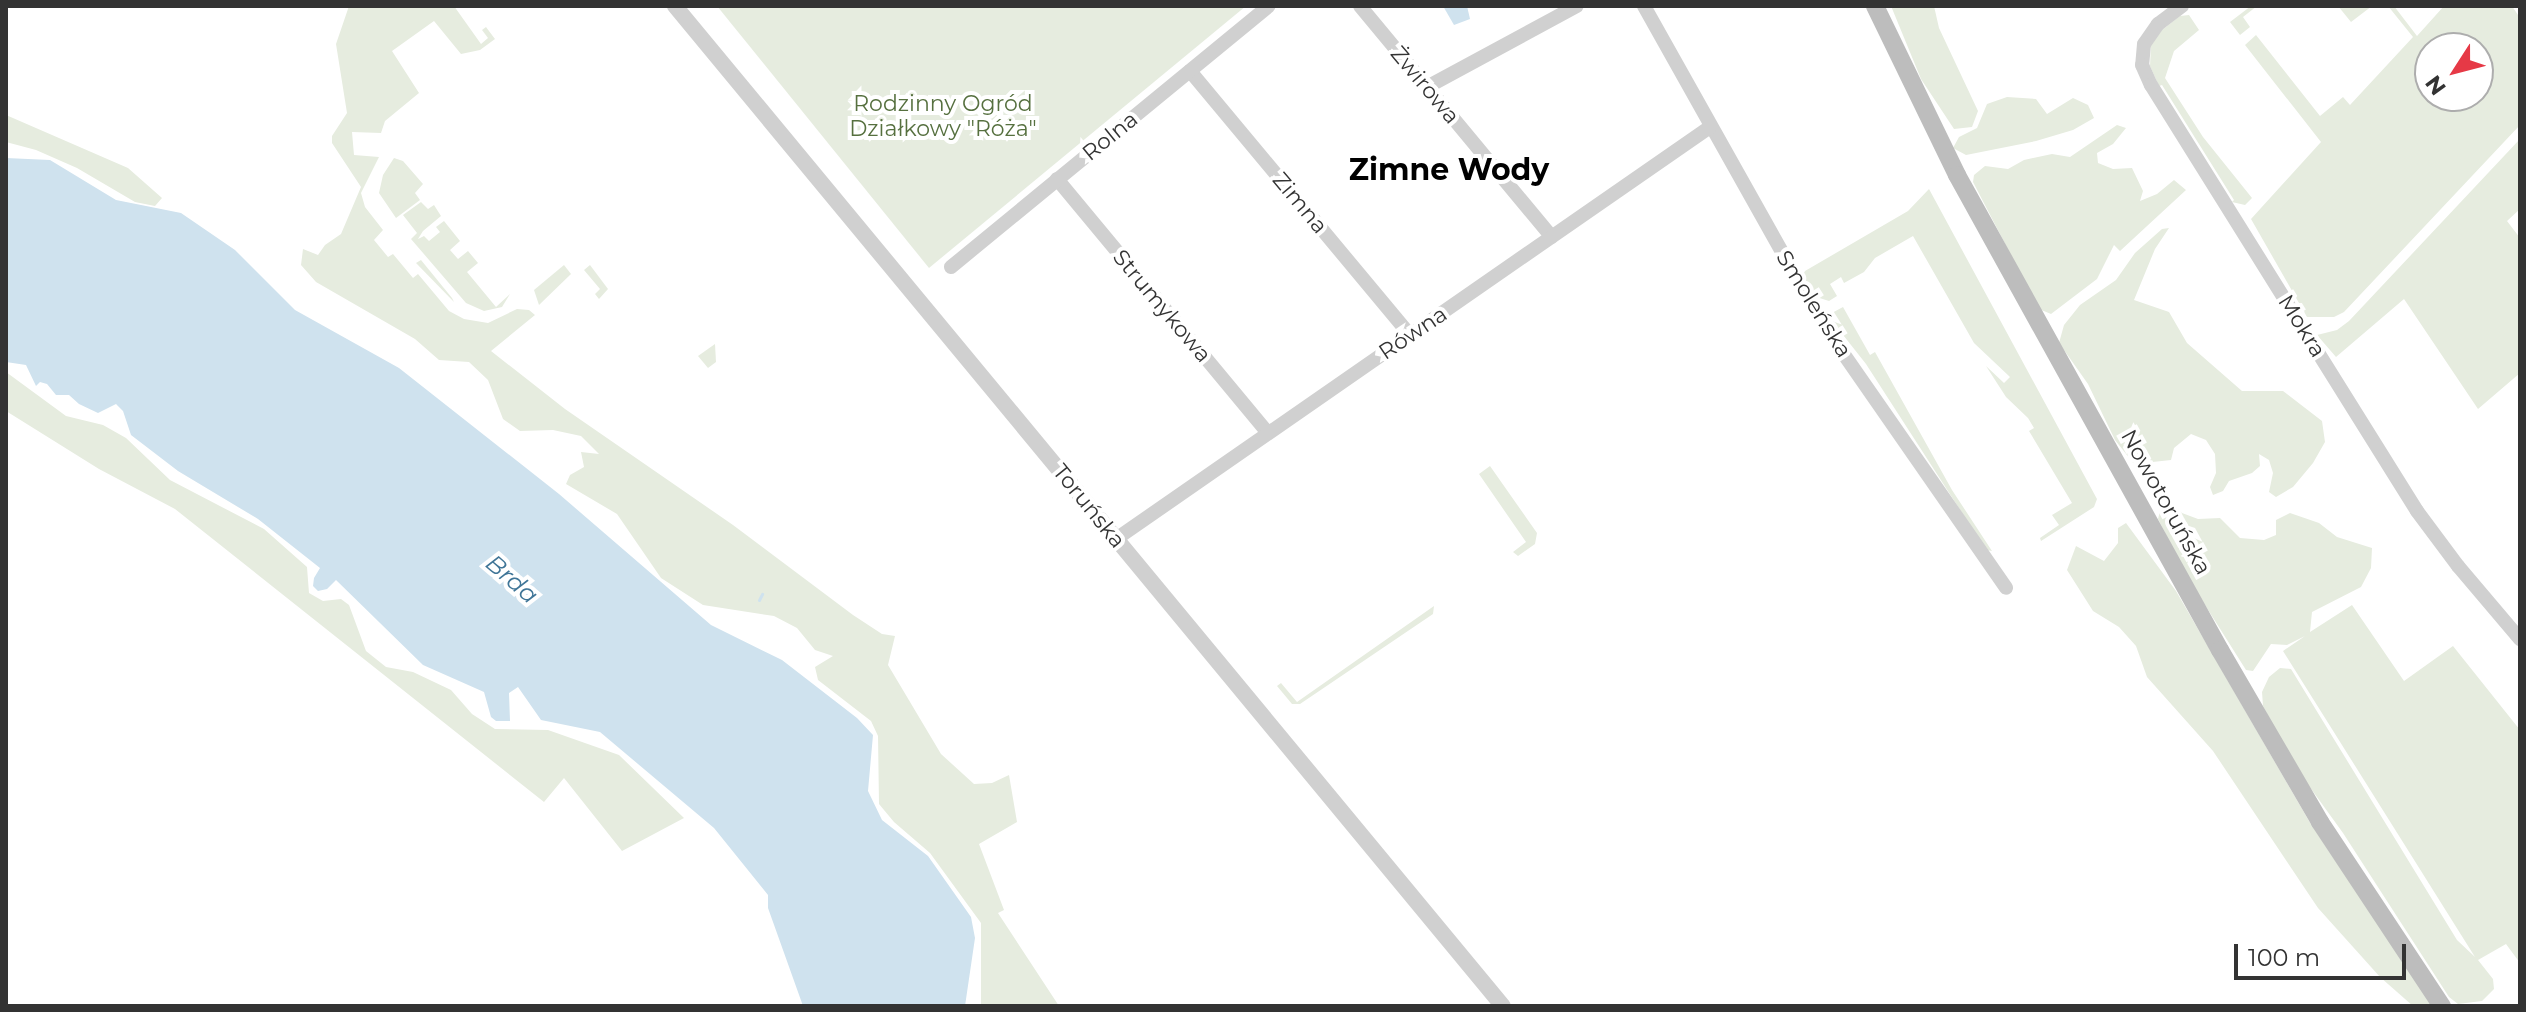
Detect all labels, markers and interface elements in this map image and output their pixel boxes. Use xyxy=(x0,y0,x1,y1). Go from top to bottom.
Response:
north arrow xyxy=(2414,32,2494,112)
street label: Żwirowa xyxy=(1385,41,1465,129)
text: N xyxy=(2420,70,2452,100)
park label: Rodzinny Ogród Działkowy "Róża" xyxy=(849,90,1037,142)
street label: Rolna xyxy=(1077,106,1143,166)
district label: Zimne Wody xyxy=(1349,152,1549,188)
street label: Zimna xyxy=(1267,167,1333,239)
street label: Strumykowa xyxy=(1107,244,1217,368)
street label: Smoleńska xyxy=(1771,246,1857,362)
street label: Mokra xyxy=(2273,290,2331,362)
street label: Równa xyxy=(1374,301,1452,365)
street label: Nowotoruńska xyxy=(2115,425,2217,579)
street label: Toruńska xyxy=(1047,459,1131,553)
water label: Brda xyxy=(480,548,544,610)
scale bar xyxy=(2238,928,2410,978)
text: 100 m xyxy=(2248,943,2320,972)

